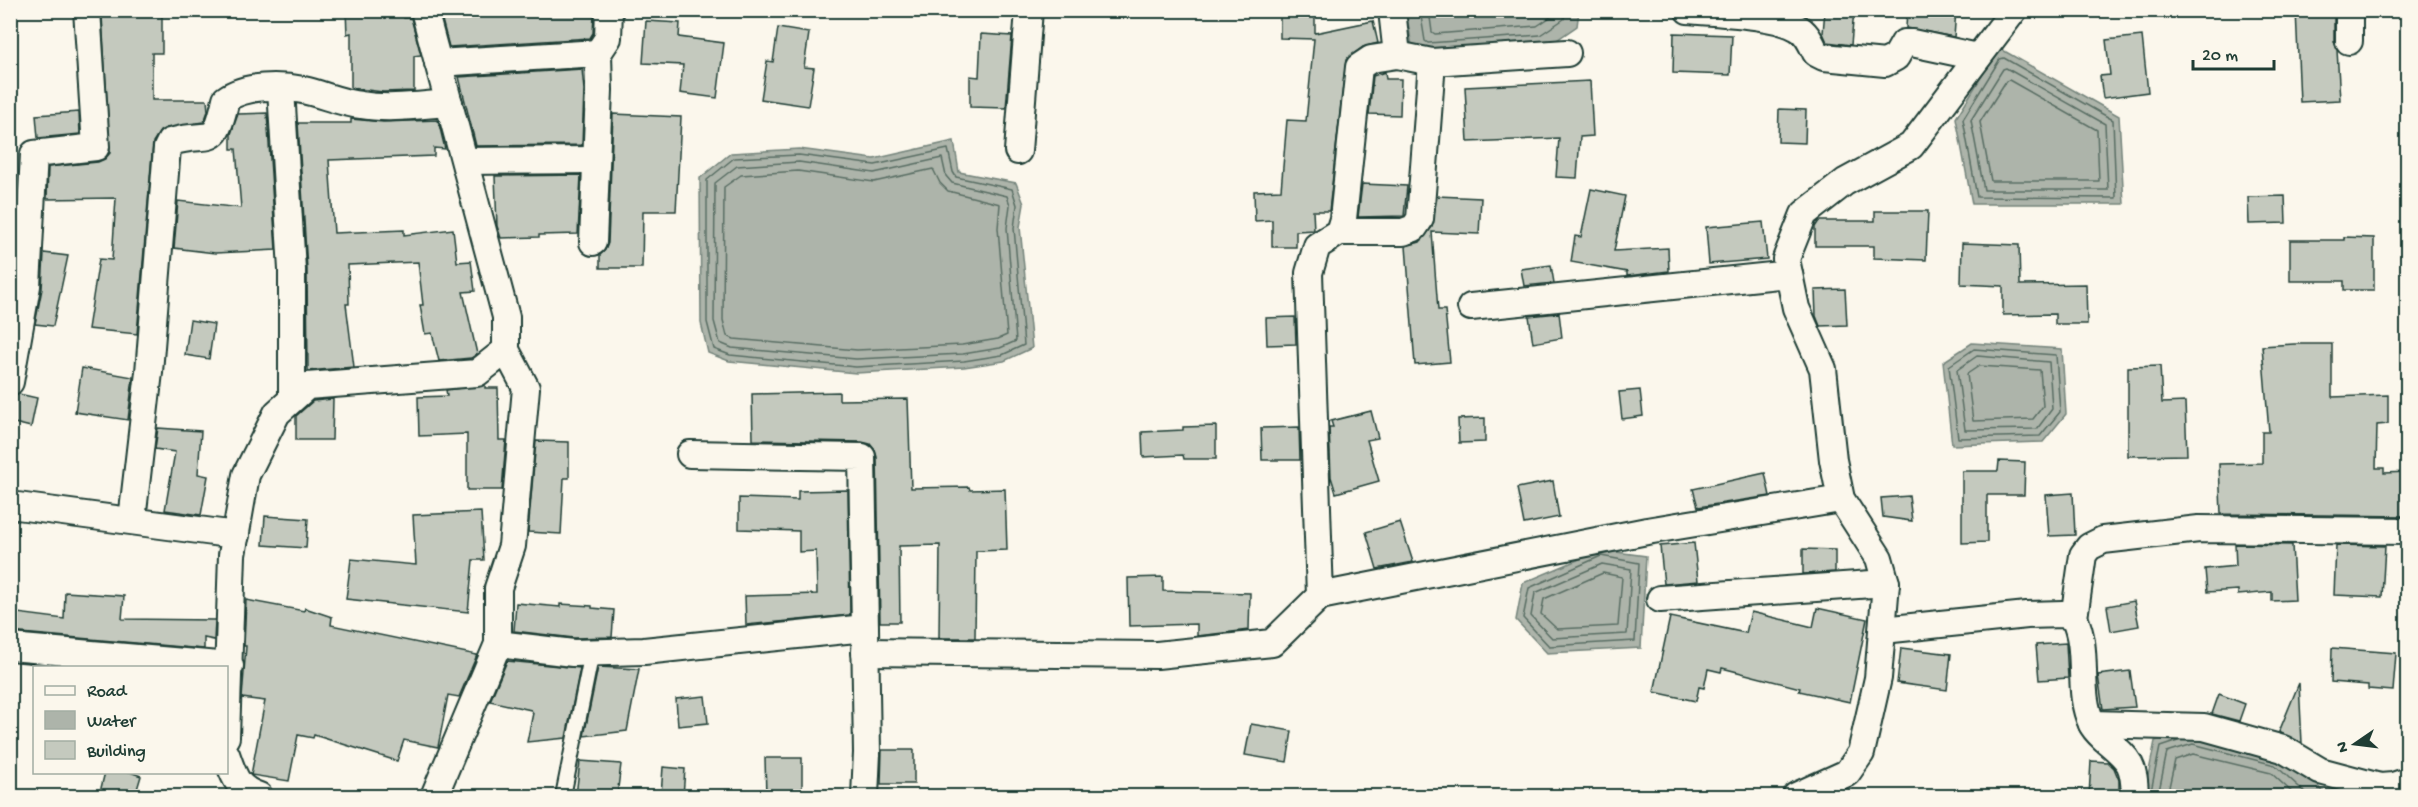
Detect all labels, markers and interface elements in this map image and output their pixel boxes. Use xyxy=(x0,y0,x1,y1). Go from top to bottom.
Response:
scale bar xyxy=(2193,33,2274,71)
text: 20 m xyxy=(2202,46,2238,67)
legend xyxy=(33,666,228,774)
text: Road xyxy=(87,682,128,703)
text: Water xyxy=(87,712,137,733)
north arrow xyxy=(2325,714,2385,774)
text: N xyxy=(2333,739,2354,754)
text: Building xyxy=(86,742,146,763)

